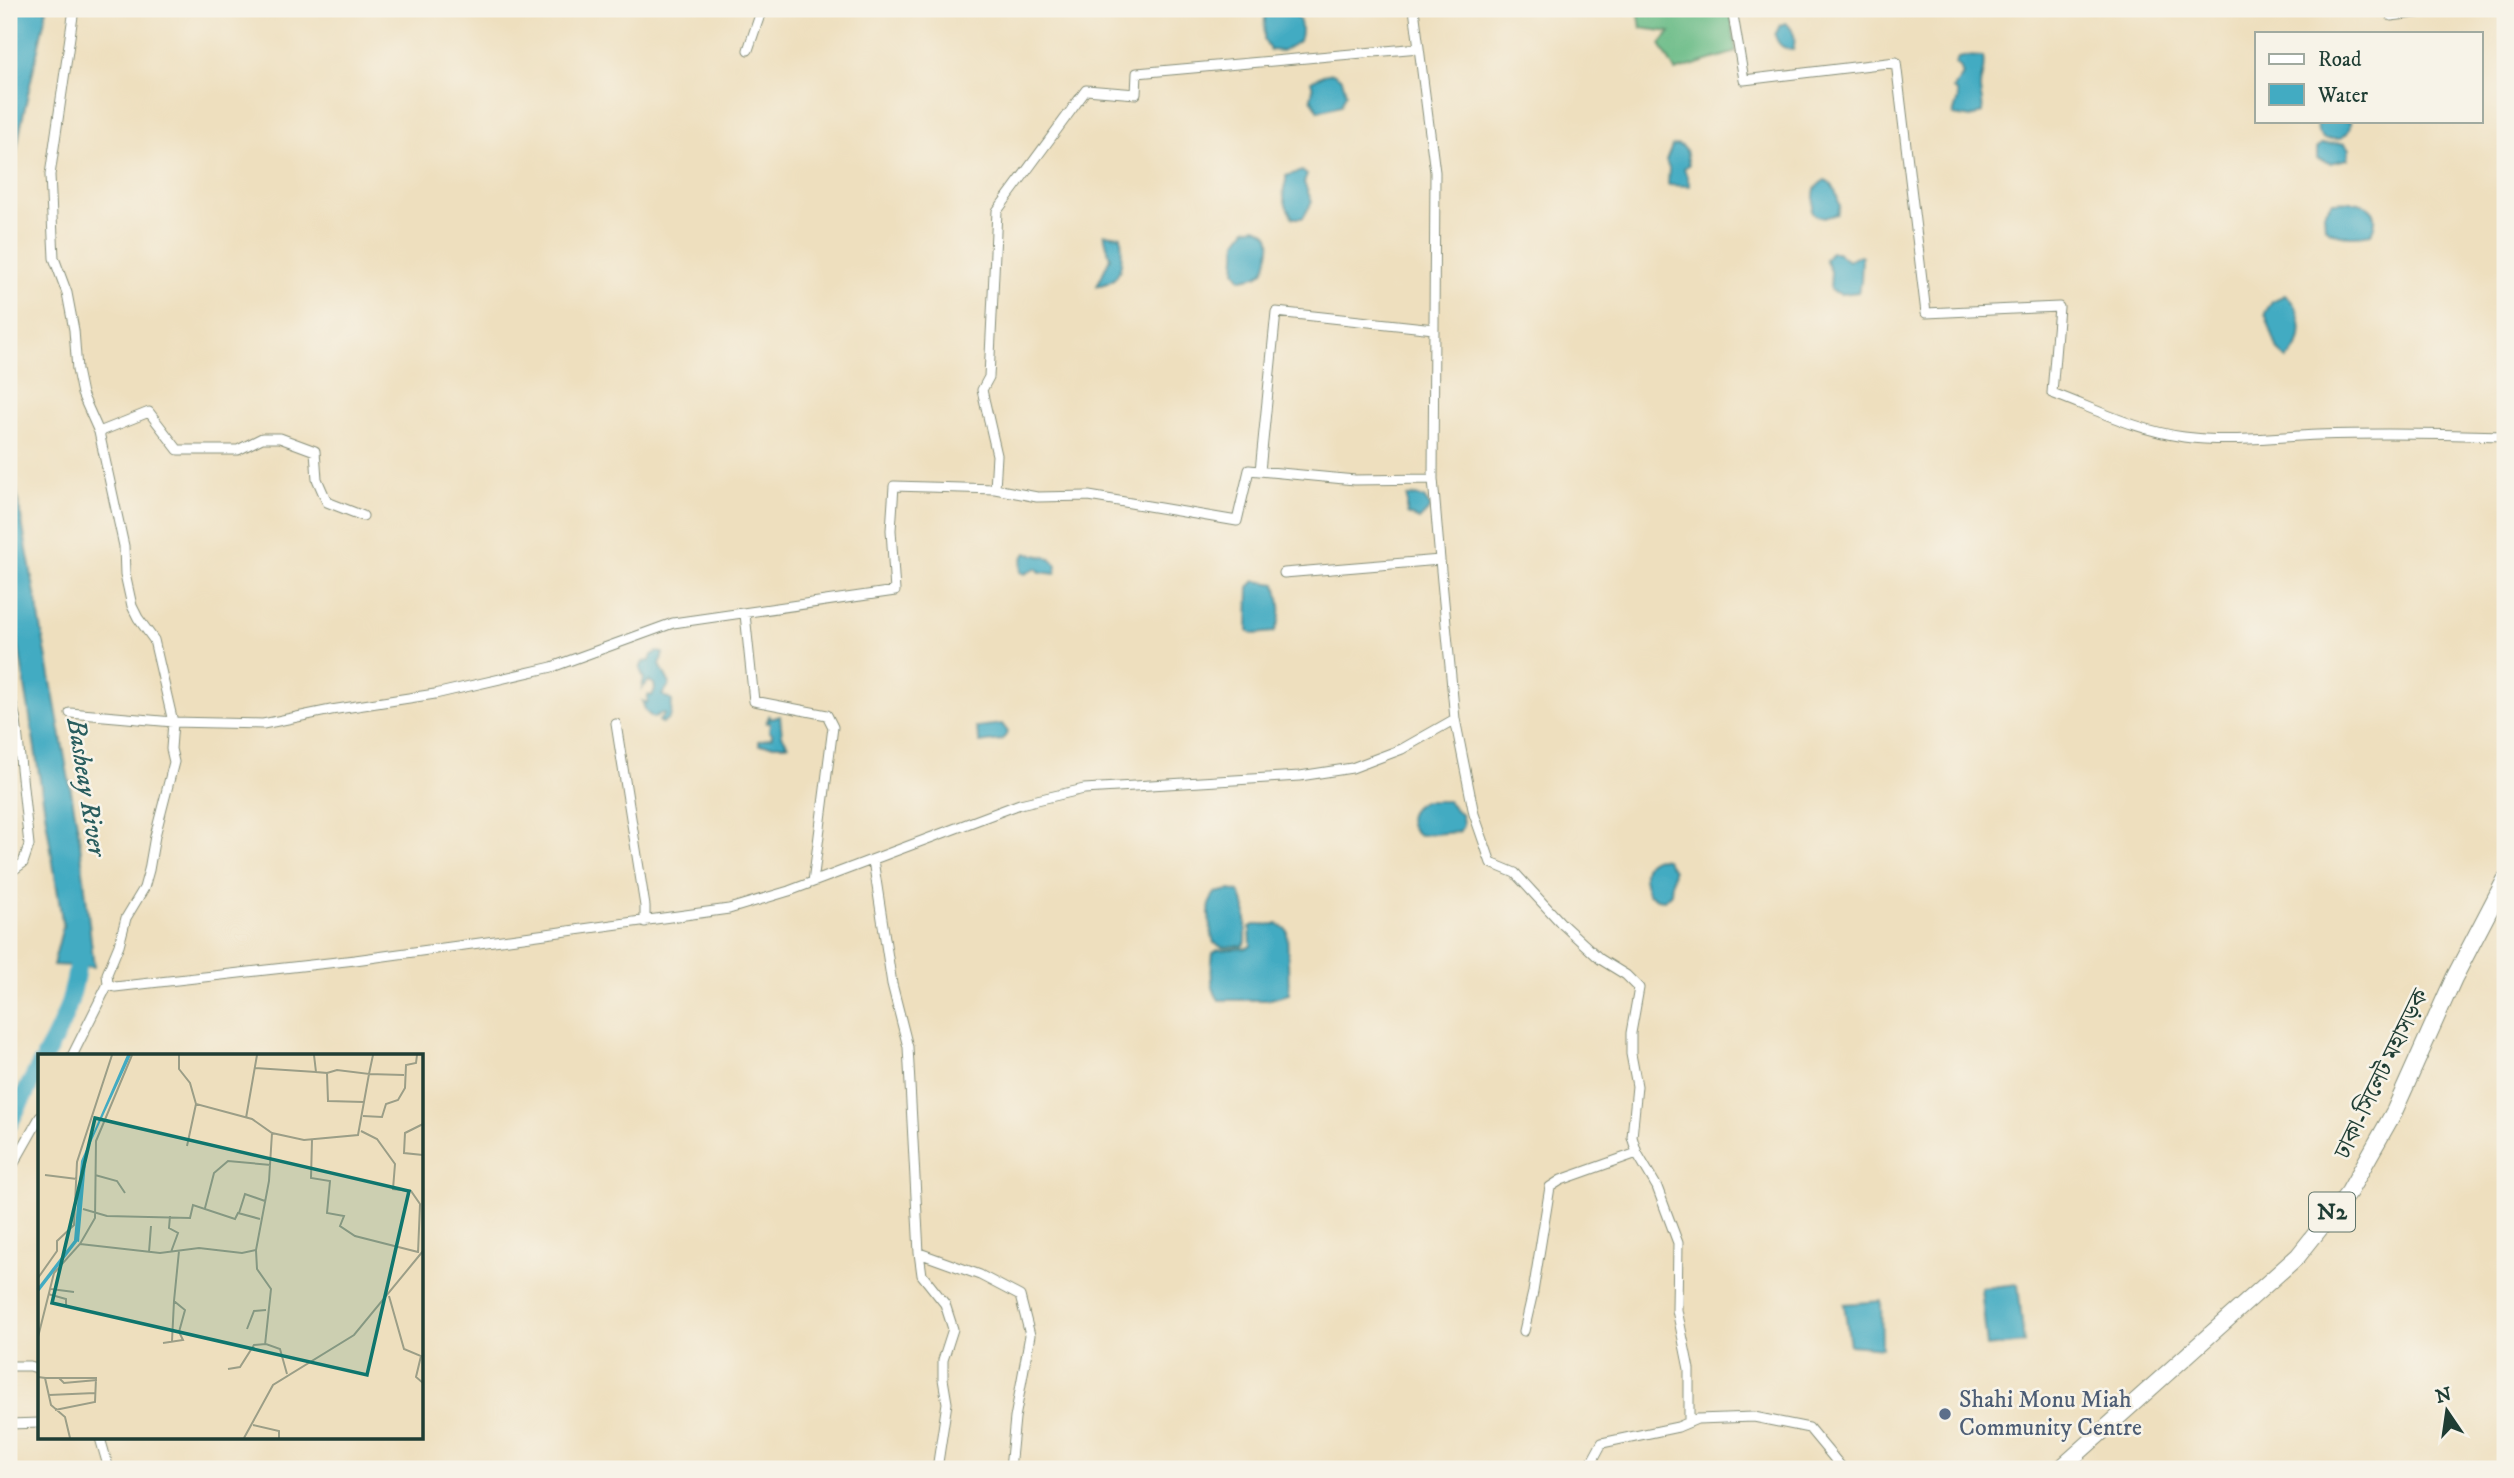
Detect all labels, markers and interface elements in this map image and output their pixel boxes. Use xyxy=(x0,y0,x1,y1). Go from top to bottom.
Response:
legend xyxy=(2255,32,2482,122)
text: Road xyxy=(2318,47,2362,73)
text: Water xyxy=(2317,83,2368,109)
water label: Basheay River xyxy=(59,715,113,860)
street label: ঢাকা-সিলেট মহাসড়ক xyxy=(2327,983,2437,1165)
inset map xyxy=(38,1054,424,1440)
road number: N2 xyxy=(2309,1192,2355,1232)
north arrow xyxy=(2412,1376,2482,1446)
text: N xyxy=(2433,1383,2454,1409)
place label: Shahi Monu Miah Community Centre xyxy=(1959,1385,2142,1443)
marker: Shahi Monu Miah Community Centre xyxy=(1937,1406,1953,1422)

